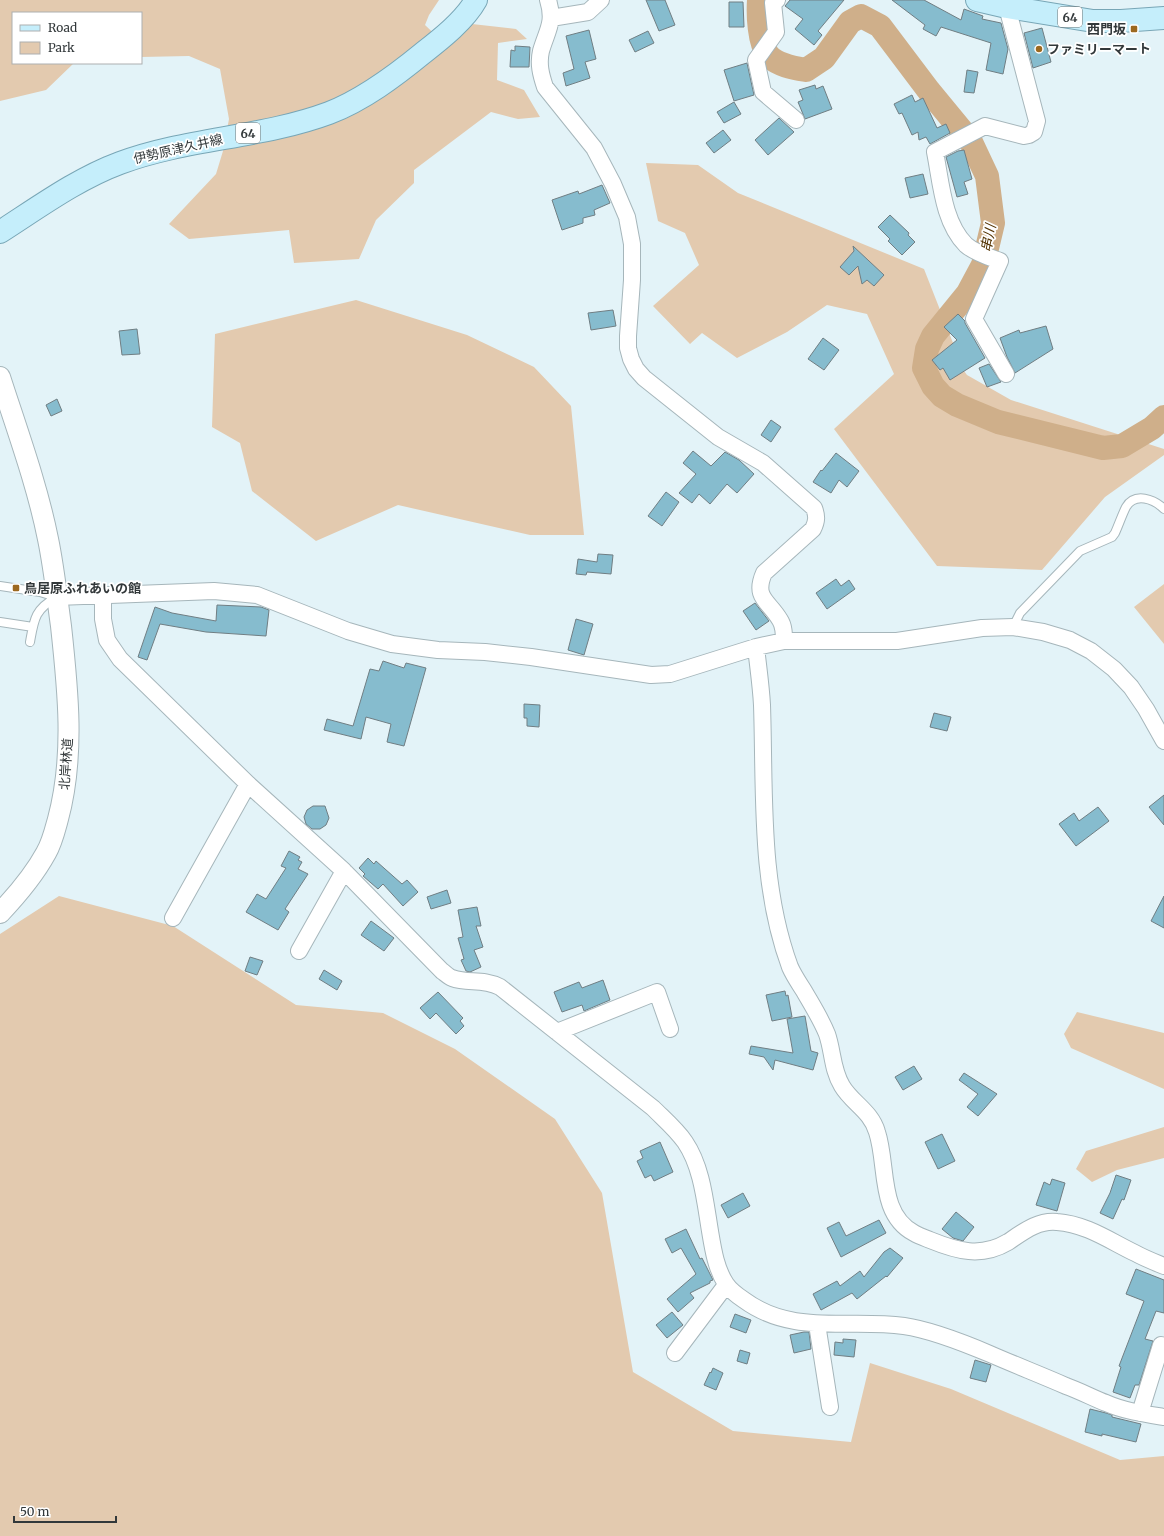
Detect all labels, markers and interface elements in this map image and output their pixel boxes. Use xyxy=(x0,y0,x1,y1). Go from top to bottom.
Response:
road number: 64 xyxy=(1058,7,1082,27)
legend xyxy=(12,12,142,64)
text: Road xyxy=(48,20,77,35)
place label: 西門坂 xyxy=(1087,21,1126,38)
marker: 西門坂 xyxy=(1129,24,1139,34)
text: Park xyxy=(48,40,75,55)
place label: ファミリーマート xyxy=(1047,41,1151,58)
marker: ファミリーマート xyxy=(1034,44,1044,54)
road number: 64 xyxy=(236,123,260,143)
street label: 伊勢原津久井線 xyxy=(132,130,224,168)
water label: 串川 xyxy=(976,221,1000,253)
place label: 鳥居原ふれあいの館 xyxy=(24,580,141,597)
marker: 鳥居原ふれあいの館 xyxy=(11,583,21,593)
street label: 北岸林道 xyxy=(56,737,76,791)
scale bar xyxy=(14,1498,116,1524)
text: 50 m xyxy=(20,1504,49,1519)

